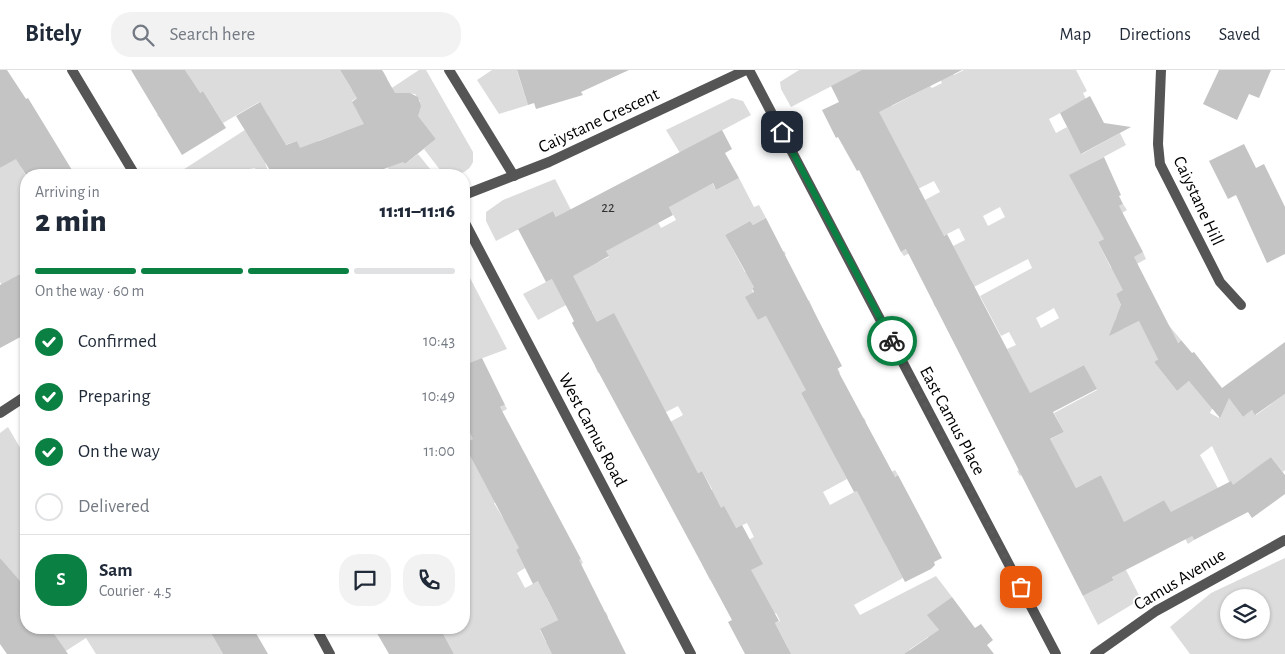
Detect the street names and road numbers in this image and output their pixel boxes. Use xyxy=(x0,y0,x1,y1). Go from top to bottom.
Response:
street label: Caiystane Crescent xyxy=(536,85,662,157)
street label: Caiystane Hill xyxy=(1169,154,1227,248)
street label: East Camus Place xyxy=(916,364,988,478)
street label: West Camus Road xyxy=(555,370,629,490)
street label: Camus Avenue xyxy=(1131,546,1229,614)

